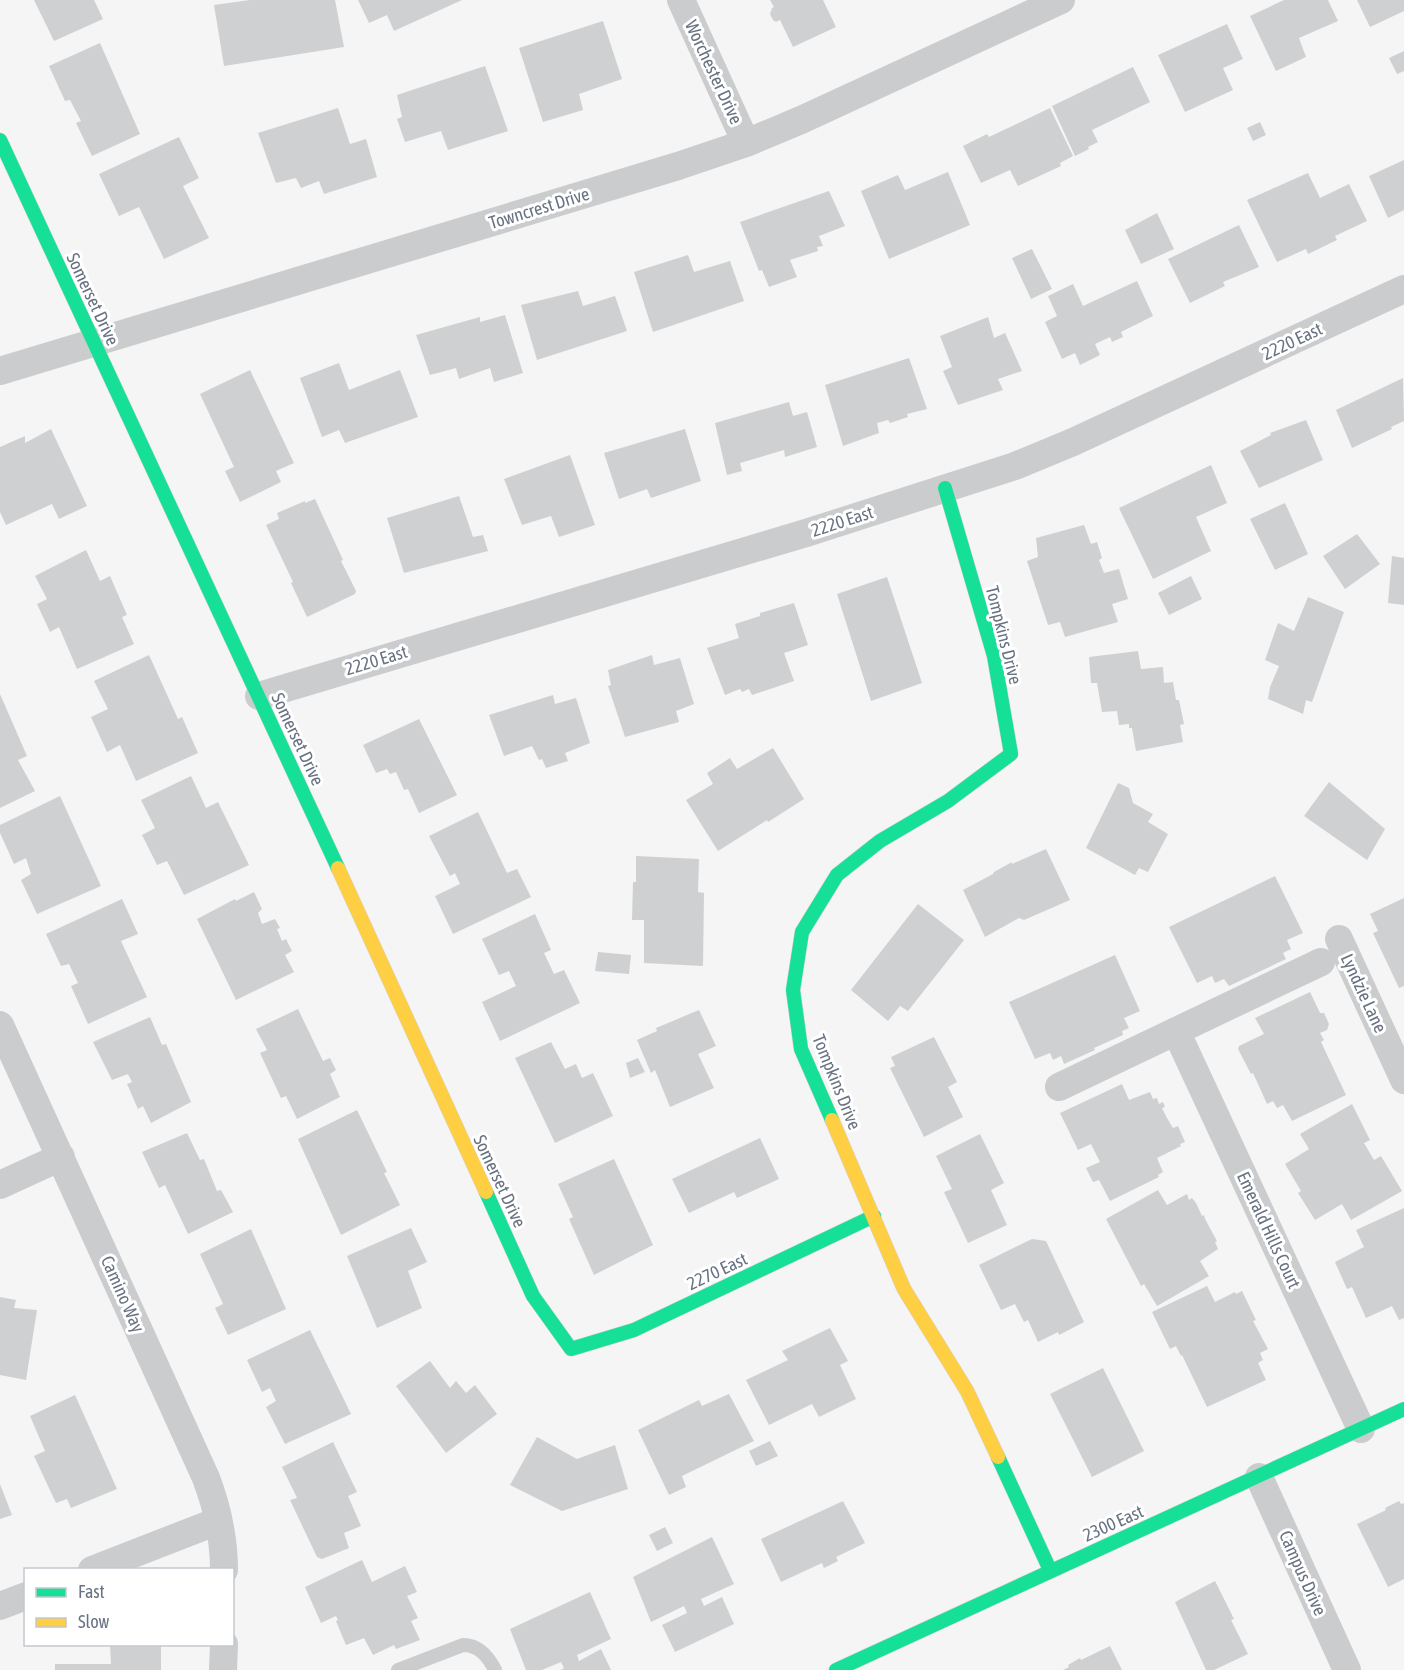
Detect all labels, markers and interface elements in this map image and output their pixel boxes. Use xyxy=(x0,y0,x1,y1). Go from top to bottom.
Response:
street label: Worchester Drive xyxy=(681,17,747,127)
street label: Towncrest Drive xyxy=(486,183,592,233)
street label: Somerset Drive xyxy=(62,249,124,349)
street label: 2220 East xyxy=(1259,318,1325,364)
street label: 2220 East xyxy=(808,501,876,541)
street label: Tompkins Drive xyxy=(982,584,1026,686)
street label: 2220 East xyxy=(342,641,410,679)
street label: Somerset Drive xyxy=(267,689,329,789)
street label: Lyndzie Lane xyxy=(1337,950,1391,1036)
street label: Tompkins Drive xyxy=(808,1031,866,1133)
street label: Somerset Drive xyxy=(469,1131,531,1231)
street label: Emerald Hills Court xyxy=(1233,1168,1305,1292)
street label: 2270 East xyxy=(684,1248,750,1294)
street label: Camino Way xyxy=(97,1252,149,1336)
street label: 2300 East xyxy=(1080,1500,1146,1546)
street label: Campus Drive xyxy=(1275,1527,1331,1619)
legend xyxy=(24,1568,234,1646)
text: Fast xyxy=(78,1581,105,1602)
text: Slow xyxy=(78,1611,109,1632)

